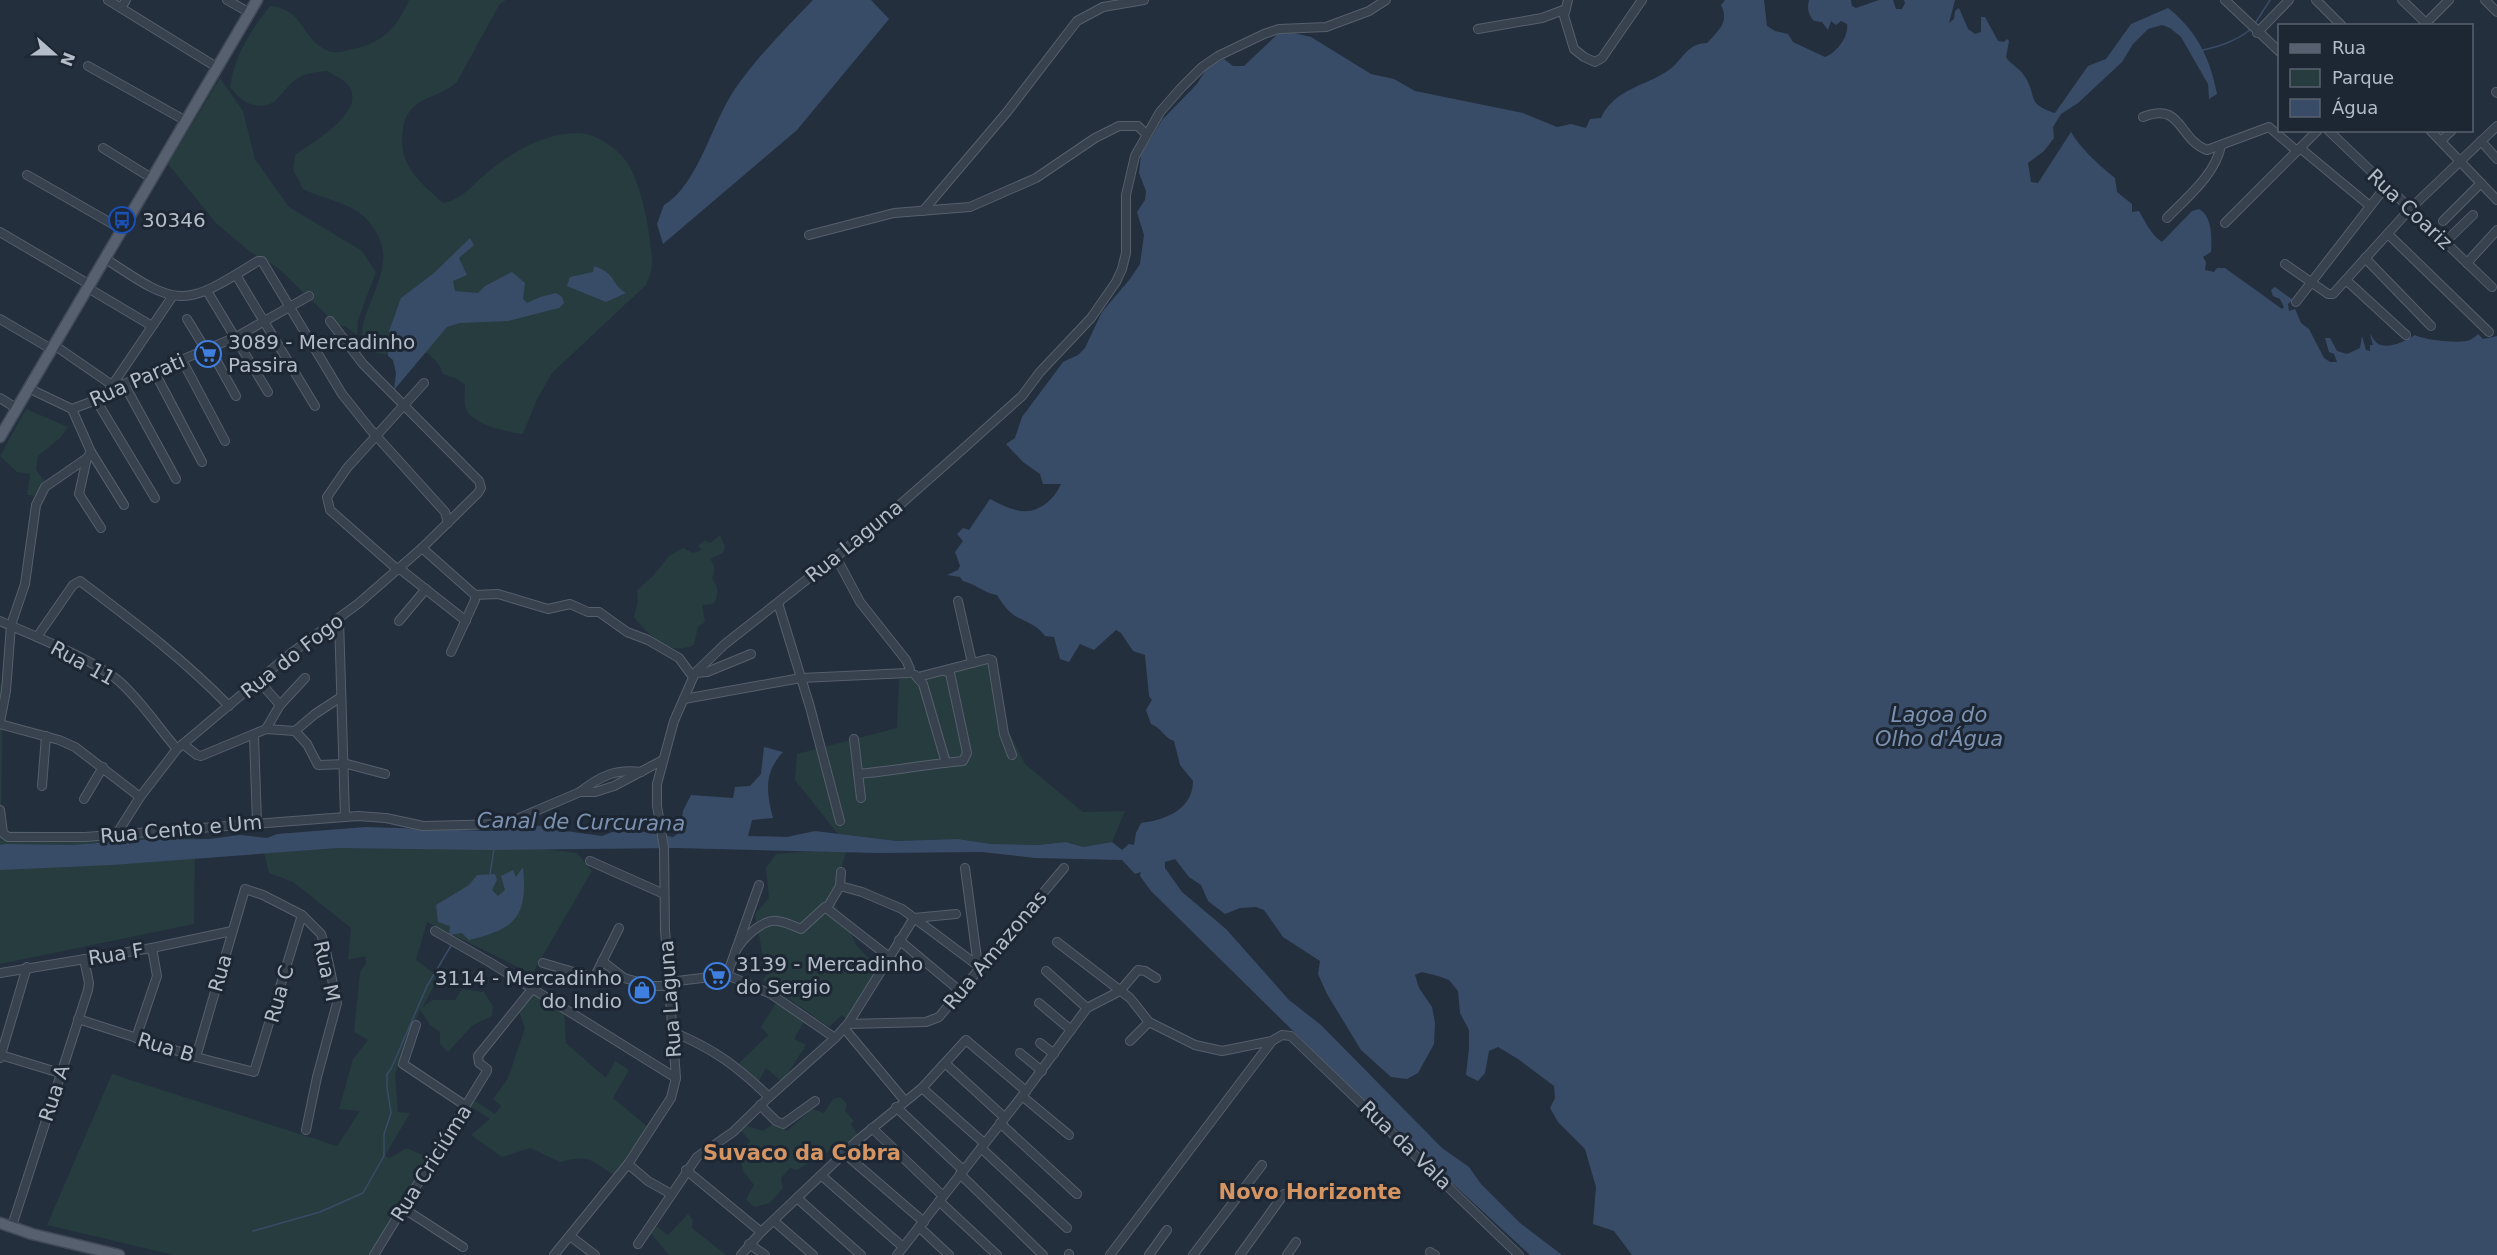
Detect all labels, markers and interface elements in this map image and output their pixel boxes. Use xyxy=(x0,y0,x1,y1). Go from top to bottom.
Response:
north arrow xyxy=(24,24,84,84)
legend xyxy=(2278,24,2473,132)
text: Rua xyxy=(2332,37,2366,58)
text: N xyxy=(56,50,79,69)
text: Parque xyxy=(2332,67,2394,88)
text: Água xyxy=(2332,97,2378,118)
street label: Rua Coariz xyxy=(2363,164,2457,254)
bus stop icon: 30346 xyxy=(107,205,137,235)
place label: 30346 xyxy=(142,208,206,232)
place label: 3089 - Mercadinho Passira xyxy=(228,330,415,377)
supermarket icon: 3089 - Mercadinho Passira xyxy=(193,339,223,369)
street label: Rua Parati xyxy=(86,348,188,412)
street label: Rua Laguna xyxy=(801,495,907,587)
street label: Rua do Fogo xyxy=(236,609,348,703)
street label: Rua 11 xyxy=(47,636,119,690)
water label: Lagoa do Olho d'Água xyxy=(1875,703,2003,751)
water label: Canal de Curcurana xyxy=(477,808,685,836)
street label: Rua Cento e Um xyxy=(99,810,263,848)
street label: Rua Amazonas xyxy=(938,886,1052,1014)
street label: Rua F xyxy=(87,938,145,970)
street label: Rua M xyxy=(309,938,345,1004)
street label: Rua Laguna xyxy=(654,939,686,1059)
street label: Rua xyxy=(203,951,237,995)
place label: 3139 - Mercadinho do Sergio xyxy=(736,952,923,999)
supermarket icon: 3139 - Mercadinho do Sergio xyxy=(702,961,732,991)
street label: Rua C xyxy=(259,963,299,1025)
place label: 3114 - Mercadinho do Indio xyxy=(435,966,622,1013)
shop icon: 3114 - Mercadinho do Indio xyxy=(627,975,657,1005)
street label: Rua B xyxy=(135,1027,197,1067)
street label: Rua A xyxy=(34,1061,74,1124)
street label: Rua da Vala xyxy=(1355,1095,1457,1195)
street label: Rua Criciúma xyxy=(386,1100,476,1226)
district label: Suvaco da Cobra xyxy=(703,1141,901,1165)
district label: Novo Horizonte xyxy=(1219,1180,1401,1204)

